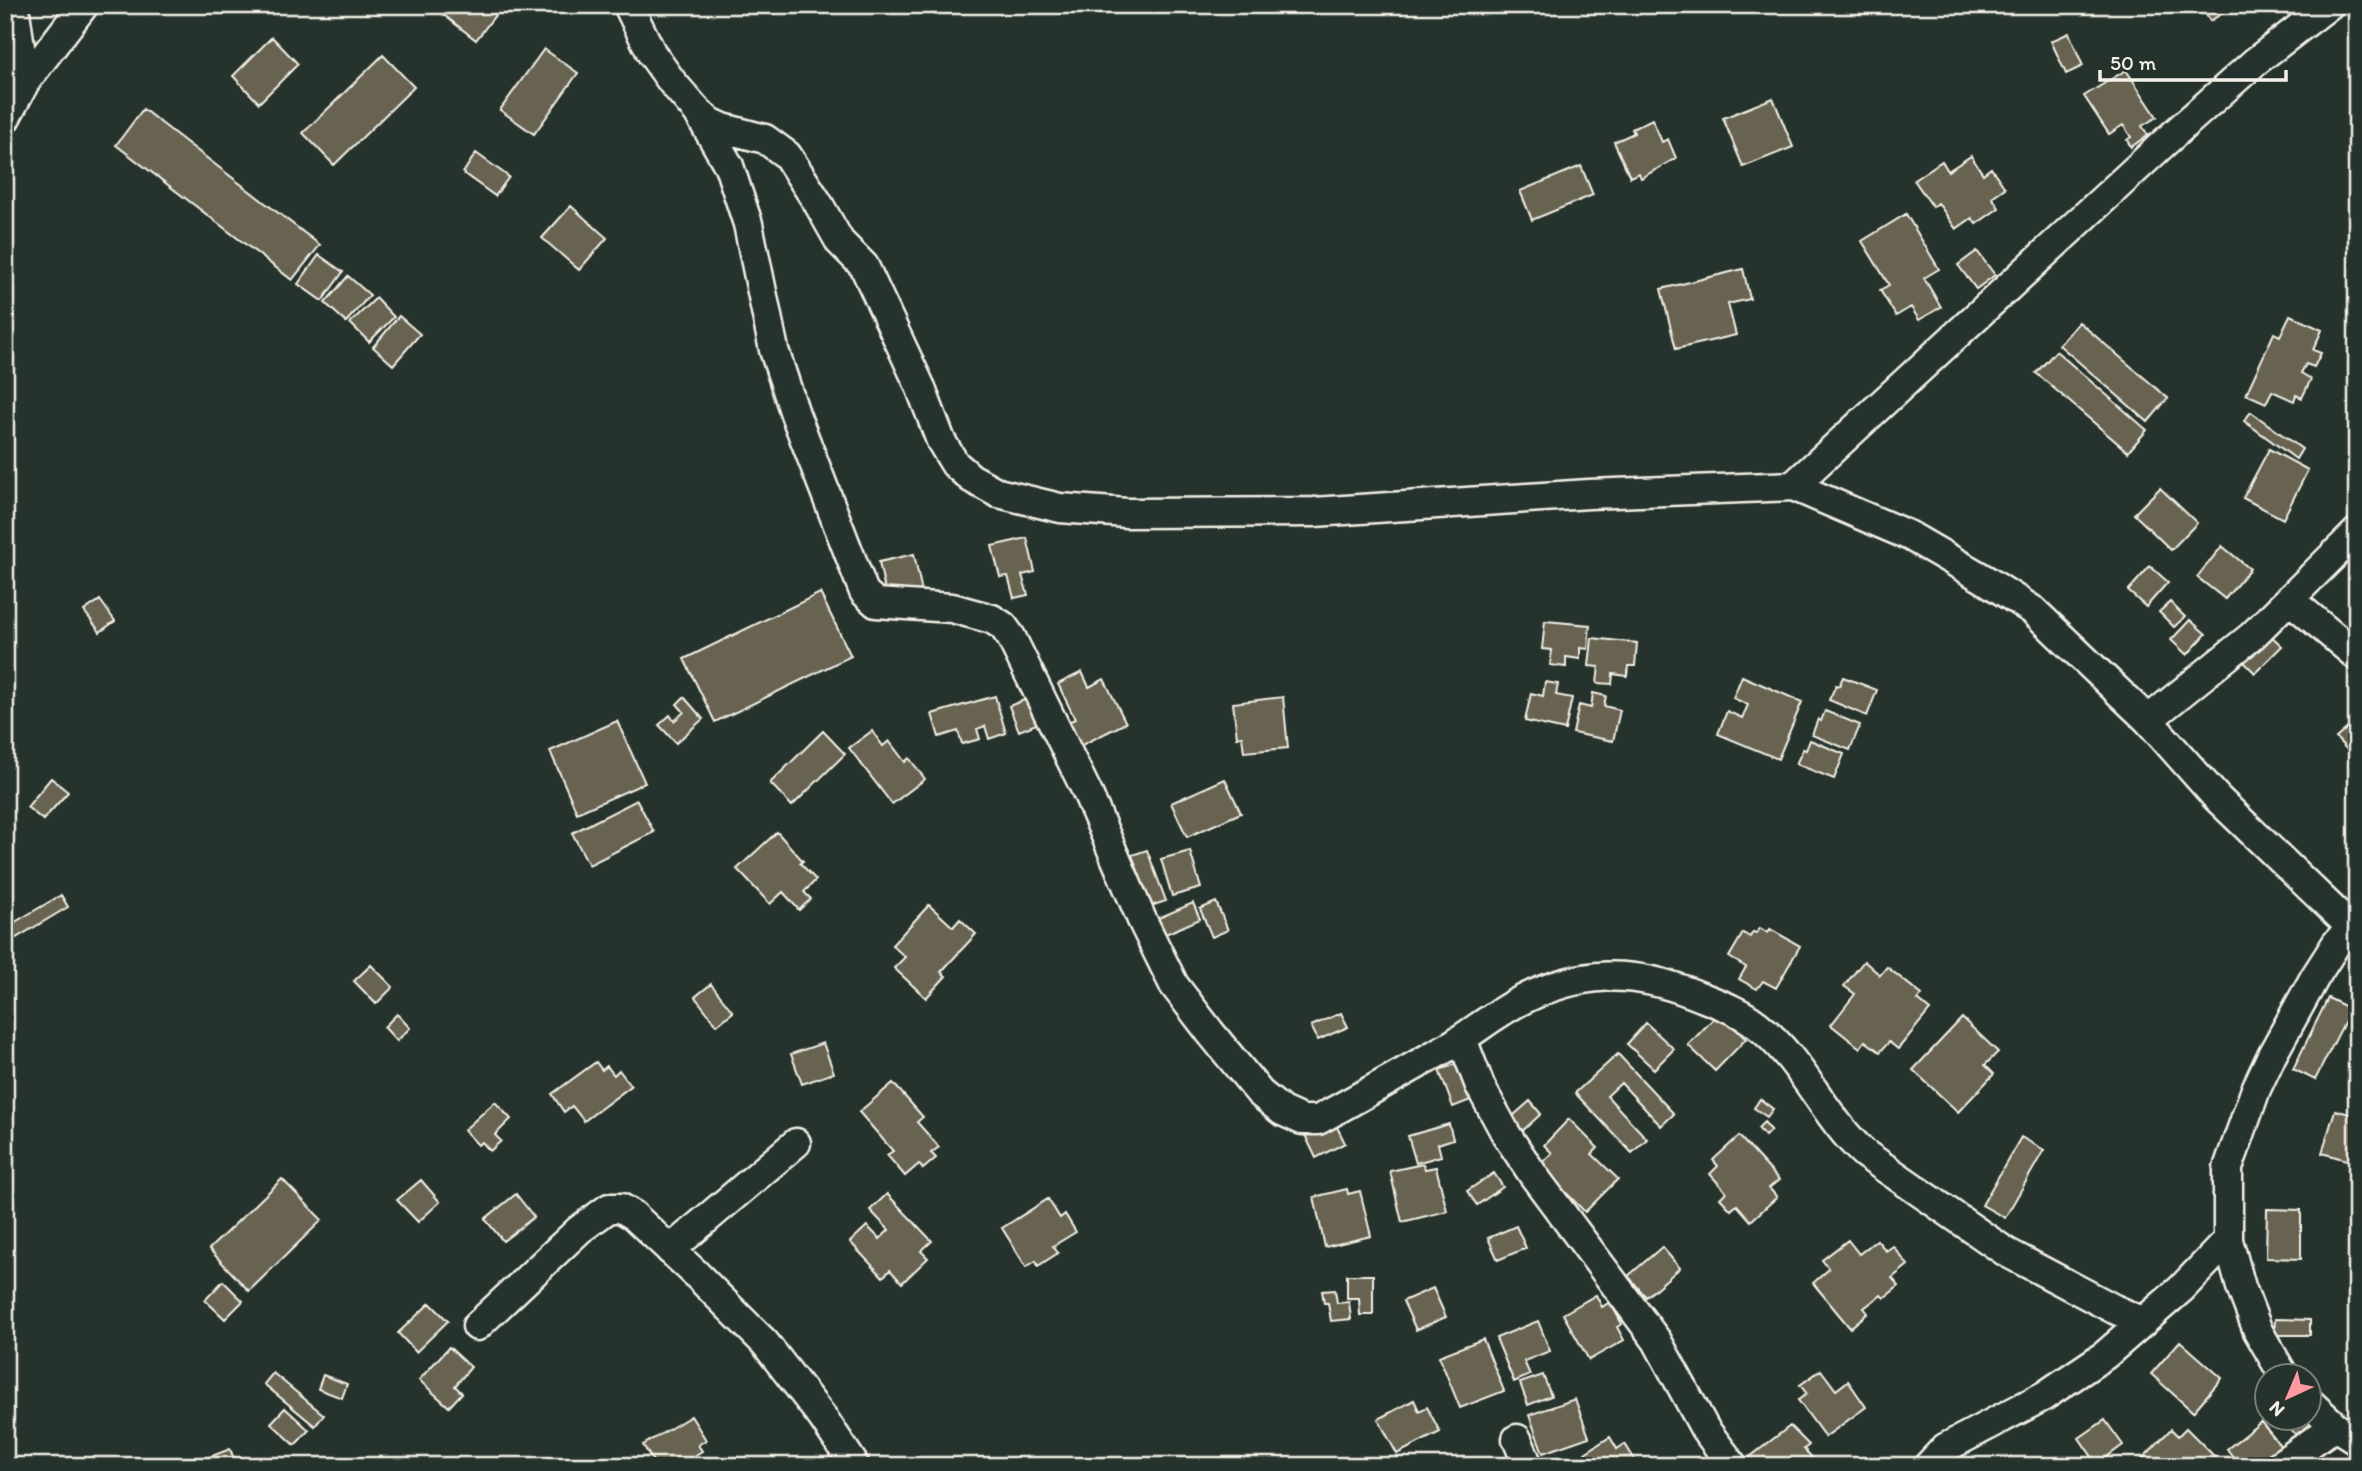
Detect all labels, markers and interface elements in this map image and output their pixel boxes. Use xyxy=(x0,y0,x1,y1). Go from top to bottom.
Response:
scale bar xyxy=(2100,38,2285,82)
text: 50 m xyxy=(2110,50,2157,75)
north arrow xyxy=(2254,1362,2324,1432)
text: N xyxy=(2264,1396,2289,1422)

